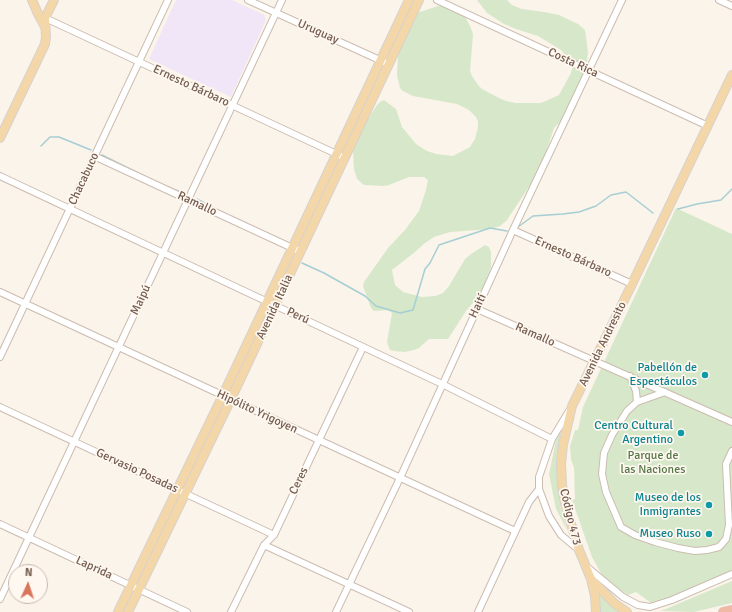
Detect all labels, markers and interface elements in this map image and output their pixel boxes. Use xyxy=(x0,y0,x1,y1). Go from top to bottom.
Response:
street label: Uruguay xyxy=(295,17,341,47)
street label: Costa Rica xyxy=(546,45,600,81)
street label: Ernesto Bárbaro xyxy=(151,62,231,110)
street label: Chacabuco xyxy=(66,150,102,208)
street label: Ramallo xyxy=(175,189,219,219)
street label: Ernesto Bárbaro xyxy=(532,234,614,280)
street label: Avenida Italia xyxy=(254,272,296,342)
street label: Maipú xyxy=(128,282,154,318)
street label: Haití xyxy=(466,292,490,320)
street label: Avenida Andresito xyxy=(576,299,630,389)
street label: Perú xyxy=(284,305,312,327)
street label: Ramallo xyxy=(513,320,557,350)
place label: Pabellón de Espectáculos xyxy=(630,361,697,389)
marker: Pabellón de Espectáculos xyxy=(700,370,710,380)
street label: Hipólito Yrigoyen xyxy=(214,387,300,437)
place label: Centro Cultural Argentino xyxy=(594,419,673,447)
marker: Centro Cultural Argentino xyxy=(676,428,686,438)
street label: Gervasio Posadas xyxy=(94,446,180,496)
park label: Parque de las Naciones xyxy=(621,449,685,477)
street label: Ceres xyxy=(286,465,312,497)
street label: Código 473 xyxy=(556,487,584,547)
place label: Museo de los Inmigrantes xyxy=(635,491,701,519)
marker: Museo de los Inmigrantes xyxy=(704,500,714,510)
place label: Museo Ruso xyxy=(640,527,701,541)
marker: Museo Ruso xyxy=(704,529,714,539)
street label: Laprida xyxy=(73,553,115,583)
north arrow xyxy=(8,564,48,604)
text: N xyxy=(24,566,33,579)

